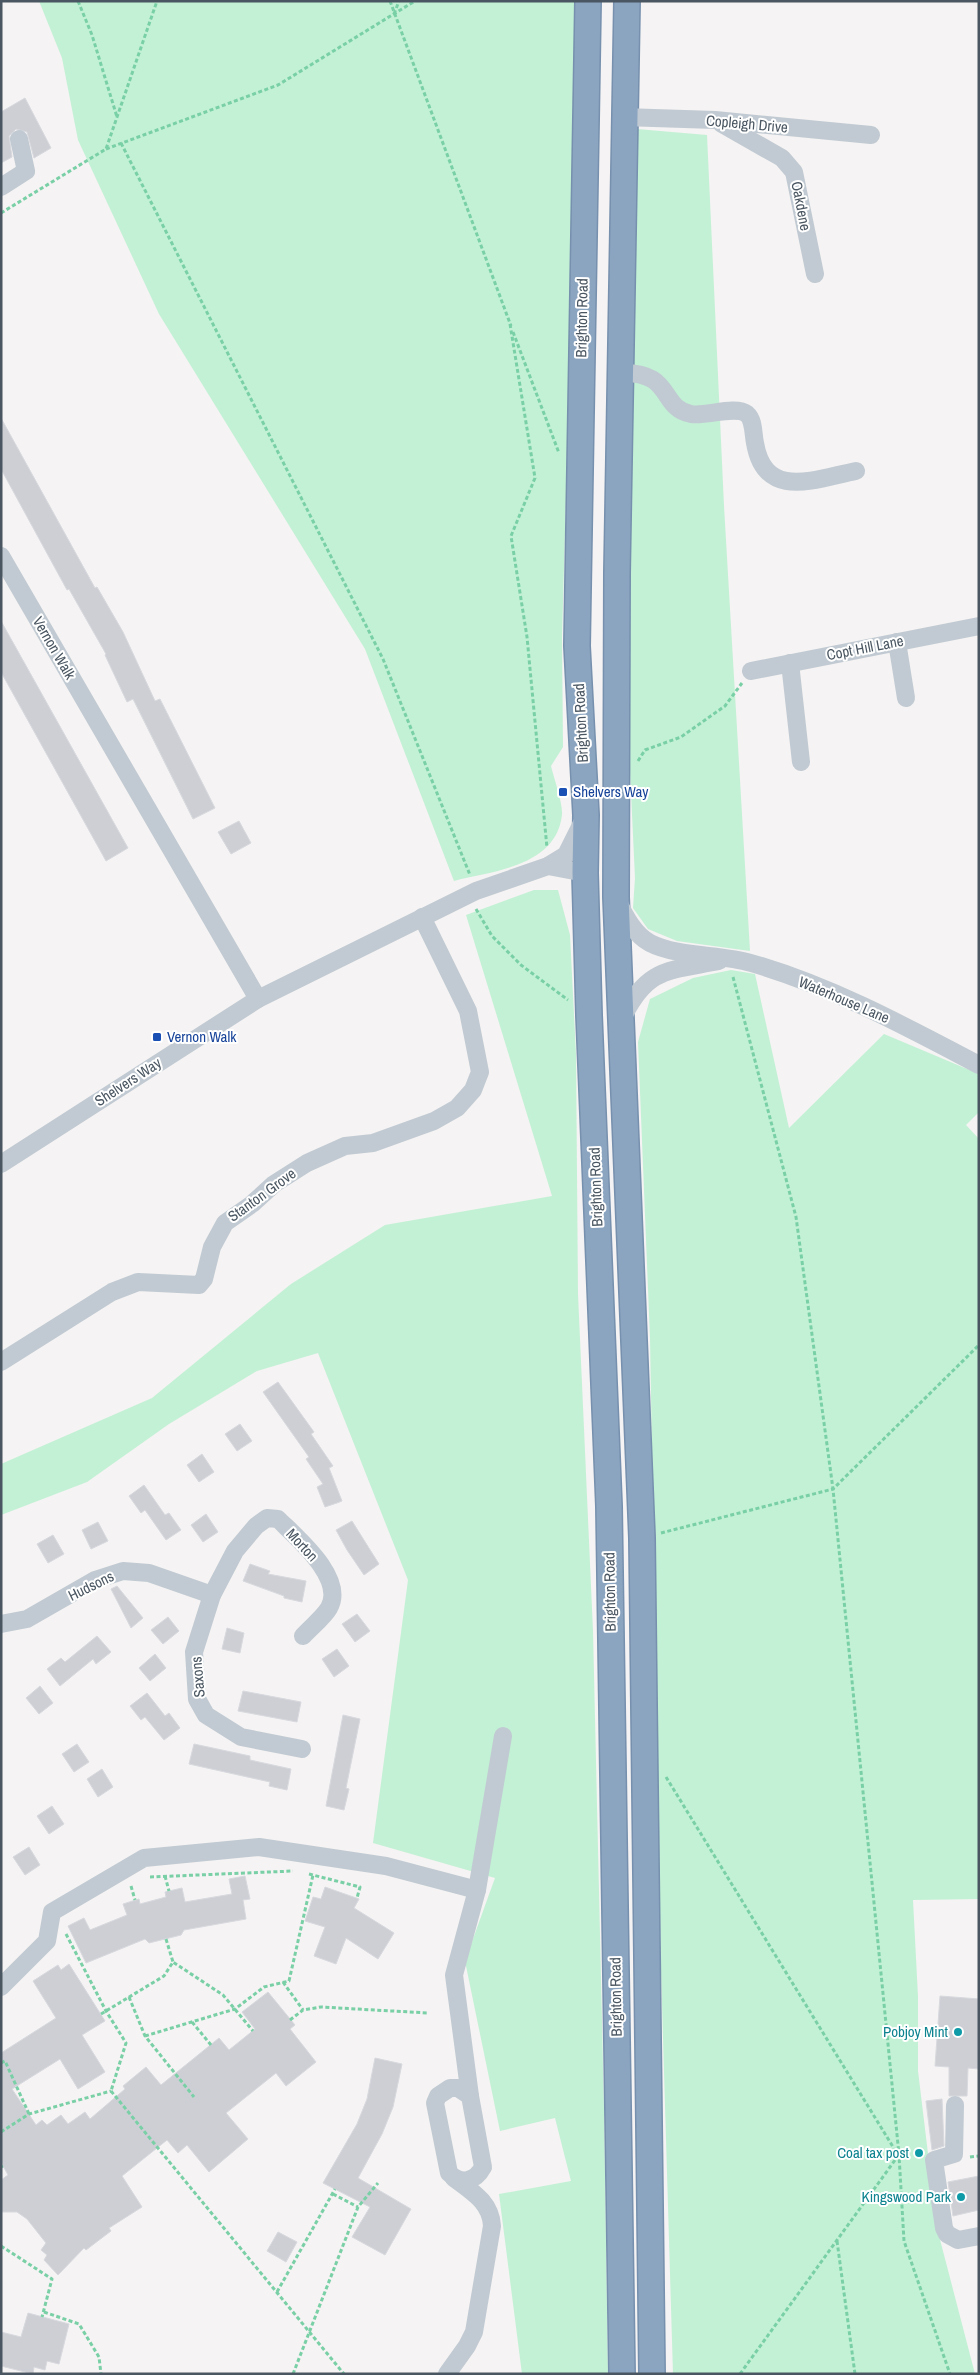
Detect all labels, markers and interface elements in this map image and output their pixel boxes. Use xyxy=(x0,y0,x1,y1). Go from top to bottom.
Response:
street label: Copleigh Drive xyxy=(705,109,789,138)
street label: Oakdene xyxy=(786,179,817,233)
street label: Brighton Road xyxy=(570,278,593,358)
street label: Vernon Walk xyxy=(28,612,81,684)
street label: Copt Hill Lane xyxy=(825,630,905,665)
street label: Brighton Road xyxy=(568,683,593,763)
place label: Shelvers Way xyxy=(573,781,649,802)
marker: Shelvers Way xyxy=(557,786,569,798)
street label: Waterhouse Lane xyxy=(796,971,893,1028)
place label: Vernon Walk xyxy=(167,1026,237,1047)
marker: Vernon Walk xyxy=(151,1031,163,1043)
street label: Shelvers Way xyxy=(90,1052,166,1111)
street label: Brighton Road xyxy=(584,1147,607,1227)
street label: Stanton Grove xyxy=(223,1163,300,1226)
street label: Morton xyxy=(282,1523,323,1566)
street label: Brighton Road xyxy=(598,1552,621,1632)
street label: Hudsons xyxy=(64,1565,117,1606)
street label: Saxons xyxy=(185,1656,210,1698)
street label: Brighton Road xyxy=(604,1957,627,2037)
place label: Pobjoy Mint xyxy=(883,2021,949,2042)
marker: Pobjoy Mint xyxy=(952,2026,964,2038)
place label: Coal tax post xyxy=(837,2142,910,2163)
marker: Coal tax post xyxy=(913,2147,925,2159)
place label: Kingswood Park xyxy=(861,2186,952,2207)
marker: Kingswood Park xyxy=(955,2191,967,2203)

